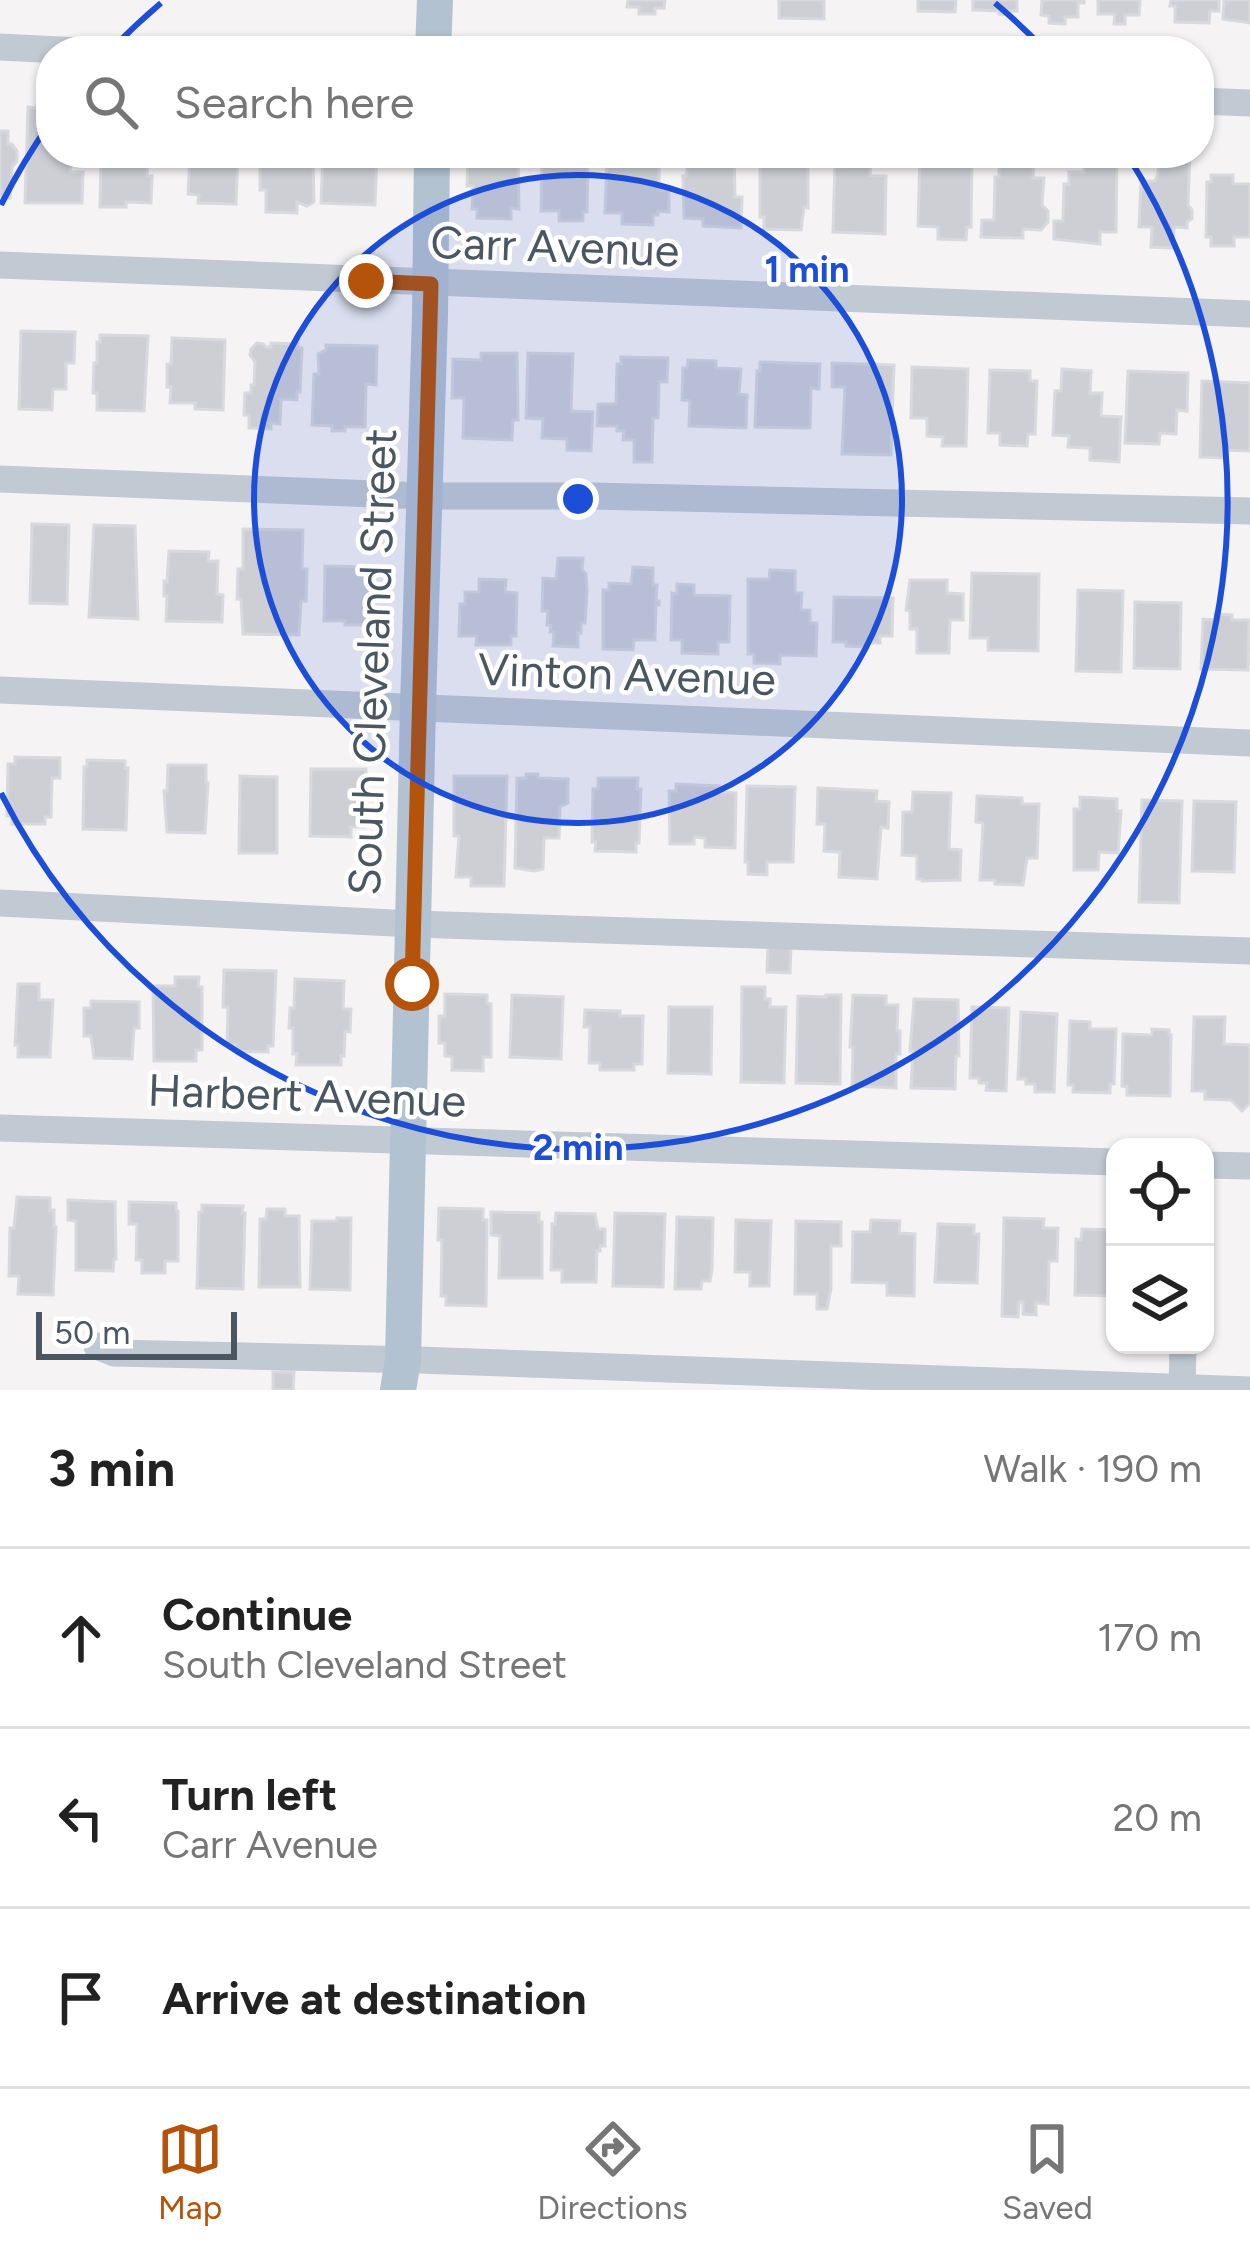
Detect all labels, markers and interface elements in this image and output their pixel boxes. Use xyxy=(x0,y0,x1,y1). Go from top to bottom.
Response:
search box xyxy=(36,36,1214,168)
icon: search xyxy=(78,69,144,135)
text: Search here xyxy=(174,75,414,129)
street label: Carr Avenue xyxy=(430,215,680,277)
text: 1 min xyxy=(764,248,850,291)
route end xyxy=(339,254,393,308)
street label: South Cleveland Street xyxy=(337,428,407,896)
centre of rings xyxy=(557,478,599,520)
street label: Vinton Avenue xyxy=(477,642,777,706)
route start xyxy=(385,957,439,1011)
street label: Harbert Avenue xyxy=(147,1062,467,1128)
text: 2 min xyxy=(533,1126,623,1169)
map controls xyxy=(1106,1138,1214,1354)
button: locate xyxy=(1106,1138,1214,1246)
button: layers xyxy=(1106,1246,1214,1354)
scale bar xyxy=(36,1306,237,1359)
text: 50 m xyxy=(54,1313,130,1352)
text: 3 min xyxy=(48,1438,175,1499)
text: Walk · 190 m xyxy=(984,1445,1202,1492)
text: Continue xyxy=(162,1587,352,1641)
icon: ahead xyxy=(48,1605,114,1671)
text: 170 m xyxy=(1097,1614,1202,1661)
text: South Cleveland Street xyxy=(162,1641,567,1688)
text: Turn left xyxy=(162,1767,337,1821)
icon: left xyxy=(48,1785,114,1851)
text: 20 m xyxy=(1112,1794,1202,1841)
text: Carr Avenue xyxy=(162,1821,378,1868)
icon: arrive xyxy=(48,1965,114,2031)
text: Arrive at destination xyxy=(162,1971,586,2025)
tab: Map xyxy=(157,2116,223,2227)
tab: Directions xyxy=(537,2116,688,2227)
tab: Saved xyxy=(1002,2116,1093,2227)

